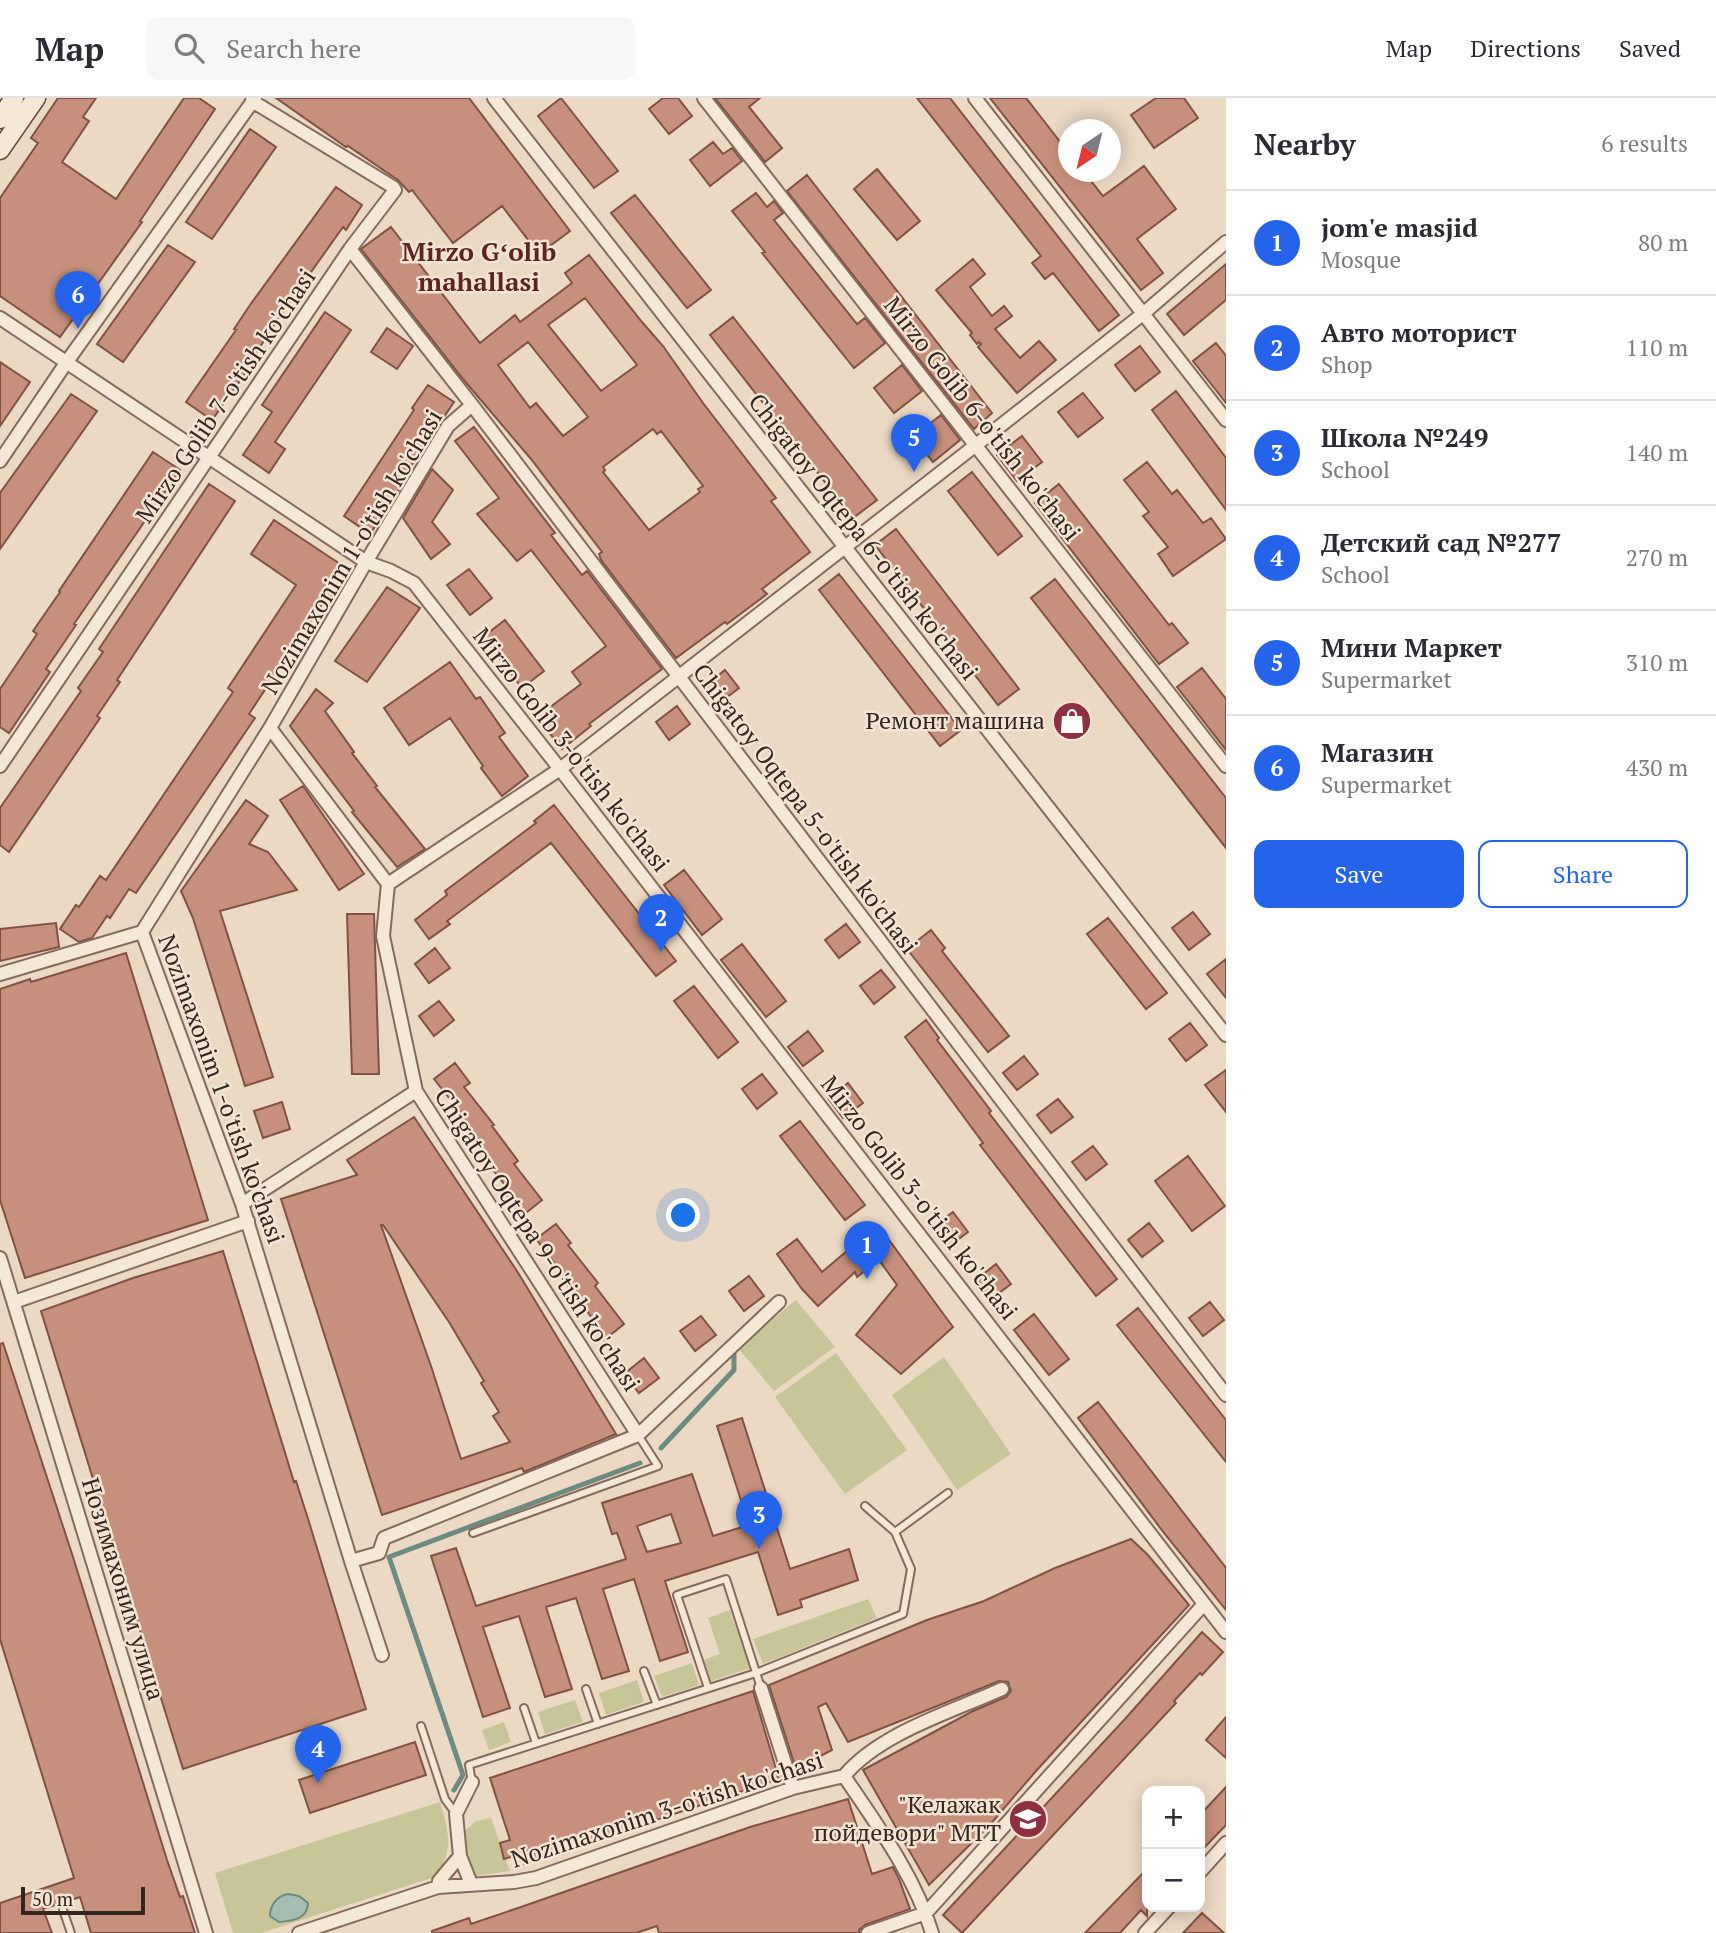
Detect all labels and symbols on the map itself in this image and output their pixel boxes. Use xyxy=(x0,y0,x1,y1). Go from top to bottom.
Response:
north arrow xyxy=(1058,119,1121,182)
district label: Mirzo Gʻolib mahallasi xyxy=(402,234,556,298)
street label: Mirzo Golib 7-o'tish ko'chasi xyxy=(128,262,322,529)
pin: 6 xyxy=(55,271,101,329)
street label: Mirzo Golib 6-o'tish ko'chasi xyxy=(877,290,1088,547)
street label: Chigatoy Oqtepa 6-o'tish ko'chasi xyxy=(742,386,986,686)
street label: Nozimaxonim 1-o'tish ko'chasi xyxy=(253,403,449,700)
pin: 5 xyxy=(891,414,937,472)
street label: Mirzo Golib 3-o'tish ko'chasi xyxy=(466,621,677,878)
street label: Chigatoy Oqtepa 5-o'tish ko'chasi xyxy=(686,657,926,960)
shop icon: Ремонт машина xyxy=(1051,700,1093,742)
place label: Ремонт машина xyxy=(865,704,1045,736)
pin: 2 xyxy=(638,894,684,952)
street label: Nozimaxonim 1-o'tish ko'chasi xyxy=(151,930,293,1248)
street label: Mirzo Golib 3-o'tish ko'chasi xyxy=(814,1069,1025,1326)
street label: Chigatoy Oqtepa 9-o'tish ko'chasi xyxy=(428,1082,648,1397)
your location xyxy=(666,1198,700,1232)
pin: 1 xyxy=(844,1221,890,1279)
street label: Нозимахоним улица xyxy=(75,1474,173,1704)
pin: 3 xyxy=(736,1491,782,1549)
pin: 4 xyxy=(295,1725,341,1783)
street label: Nozimaxonim 3-o'tish ko'chasi xyxy=(506,1743,827,1875)
place label: "Келажак пойдевори" МТТ xyxy=(814,1788,1001,1848)
school or university icon: "Келажак пойдевори" МТТ xyxy=(1007,1798,1049,1840)
scale bar xyxy=(21,1884,145,1916)

